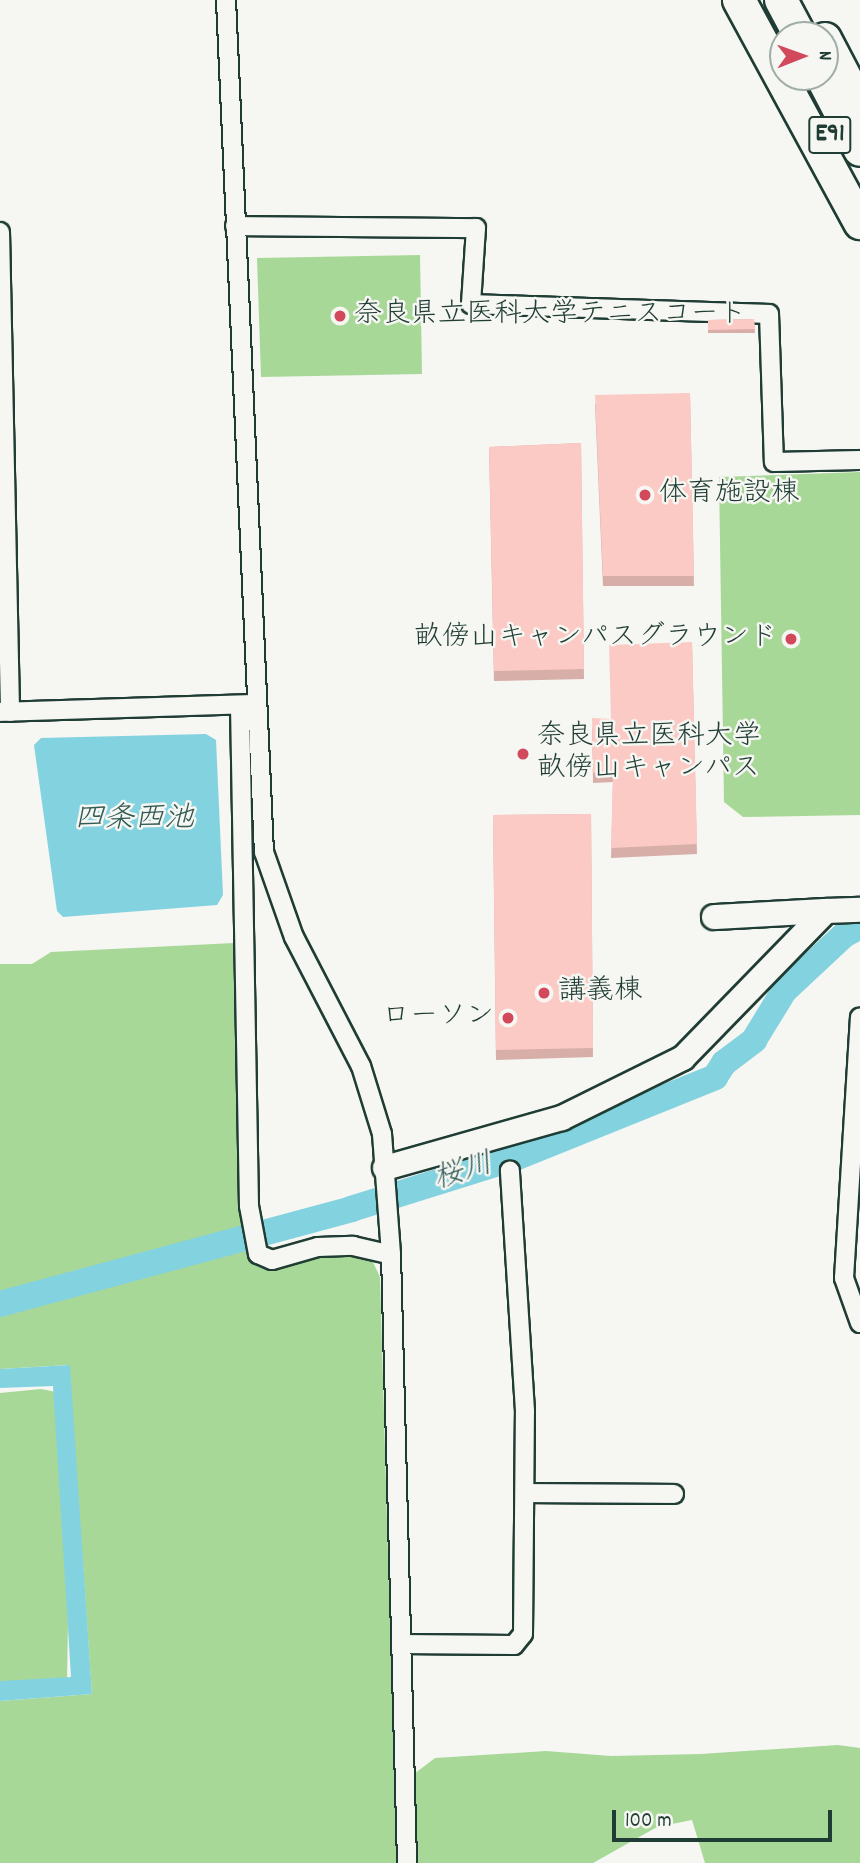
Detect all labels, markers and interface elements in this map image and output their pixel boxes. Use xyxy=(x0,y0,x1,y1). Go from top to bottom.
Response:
north arrow xyxy=(769,21,839,91)
text: N xyxy=(810,51,837,61)
road number: E91 xyxy=(807,112,853,158)
place label: 奈良県立医科大学テニスコート xyxy=(354,299,746,333)
marker: 奈良県立医科大学テニスコート xyxy=(332,308,348,324)
place label: 体育施設棟 xyxy=(659,478,799,512)
marker: 体育施設棟 xyxy=(637,487,653,503)
place label: 畝傍山キャンパスグラウンド xyxy=(413,622,777,656)
marker: 畝傍山キャンパスグラウンド xyxy=(783,631,799,647)
place label: 奈良県立医科大学 畝傍山キャンパス xyxy=(537,721,761,787)
marker: 奈良県立医科大学 畝傍山キャンパス xyxy=(515,746,531,762)
water label: 四条西池 xyxy=(74,803,194,839)
place label: 講義棟 xyxy=(558,976,642,1010)
marker: 講義棟 xyxy=(536,985,552,1001)
place label: ローソン xyxy=(382,1001,494,1035)
marker: ローソン xyxy=(500,1010,516,1026)
water label: 桜川 xyxy=(430,1148,498,1200)
scale bar xyxy=(615,1797,836,1841)
text: 100 m xyxy=(625,1807,672,1837)

